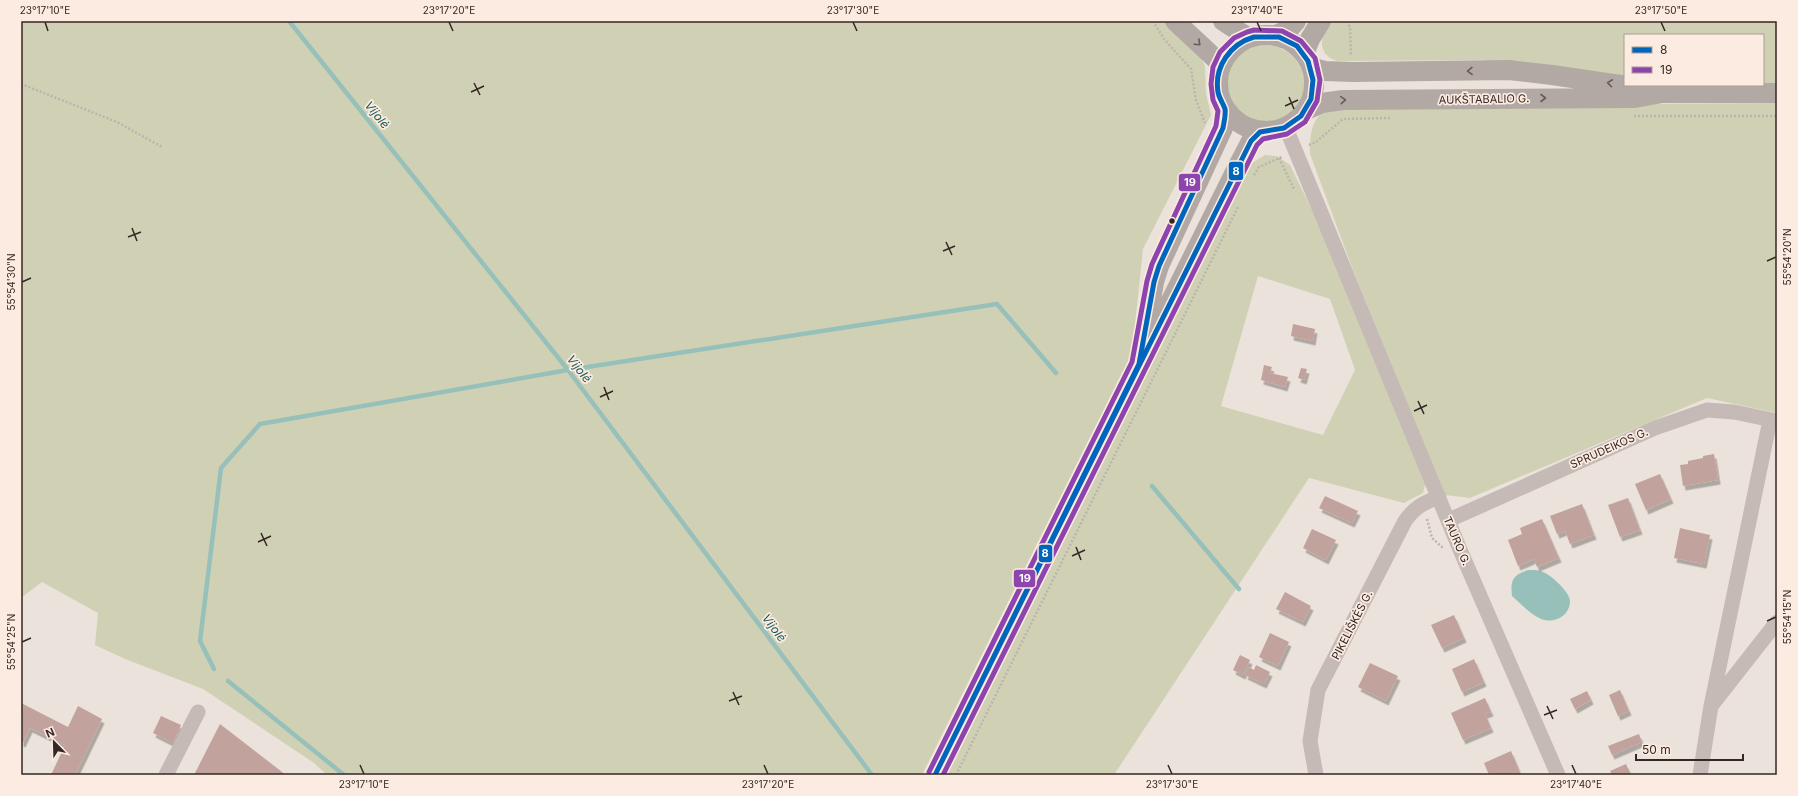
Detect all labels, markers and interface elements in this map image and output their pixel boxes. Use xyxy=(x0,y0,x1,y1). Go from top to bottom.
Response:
text: 23°17'10"E xyxy=(20,4,70,16)
text: 23°17'20"E xyxy=(423,4,475,16)
text: 23°17'30"E xyxy=(827,4,879,16)
text: 23°17'40"E xyxy=(1231,4,1283,16)
text: 23°17'50"E xyxy=(1635,4,1687,16)
legend xyxy=(1624,34,1764,86)
one-way arrow xyxy=(1193,38,1201,45)
text: 8 xyxy=(1660,42,1667,57)
text: 19 xyxy=(1660,62,1672,77)
one-way arrow xyxy=(1467,67,1473,75)
one-way arrow xyxy=(1607,79,1613,88)
street label: AUKŠTABALIO G. xyxy=(1439,91,1529,107)
one-way arrow xyxy=(1540,94,1546,102)
one-way arrow xyxy=(1340,96,1346,105)
water label: Vijolė xyxy=(362,98,393,132)
line badge: 8 xyxy=(1228,161,1244,181)
text: 8 xyxy=(1232,164,1240,178)
line badge: 19 xyxy=(1178,173,1201,192)
text: 19 xyxy=(1184,175,1196,189)
unlabelled marker xyxy=(1167,216,1177,226)
text: 55°54'20"N xyxy=(1781,229,1793,285)
text: 55°54'30"N xyxy=(5,254,17,310)
water label: Vijolė xyxy=(564,352,595,386)
street label: SPRUDEIKOS G. xyxy=(1568,425,1650,471)
street label: TAURO G. xyxy=(1440,514,1474,568)
line badge: 8 xyxy=(1038,544,1053,563)
text: 8 xyxy=(1041,546,1049,560)
line badge: 19 xyxy=(1013,569,1036,588)
text: 19 xyxy=(1019,571,1031,585)
street label: PIKELIŠKĖS G. xyxy=(1329,588,1375,662)
text: 55°54'15"N xyxy=(1781,590,1793,644)
water label: Vijolė xyxy=(759,611,790,645)
text: 55°54'25"N xyxy=(5,614,17,670)
north arrow xyxy=(34,722,74,762)
text: N xyxy=(43,725,57,741)
scale bar xyxy=(1636,736,1743,762)
text: 50 m xyxy=(1642,742,1671,757)
text: 23°17'10"E xyxy=(339,778,389,790)
text: 23°17'20"E xyxy=(742,778,794,790)
text: 23°17'30"E xyxy=(1146,778,1198,790)
text: 23°17'40"E xyxy=(1550,778,1602,790)

